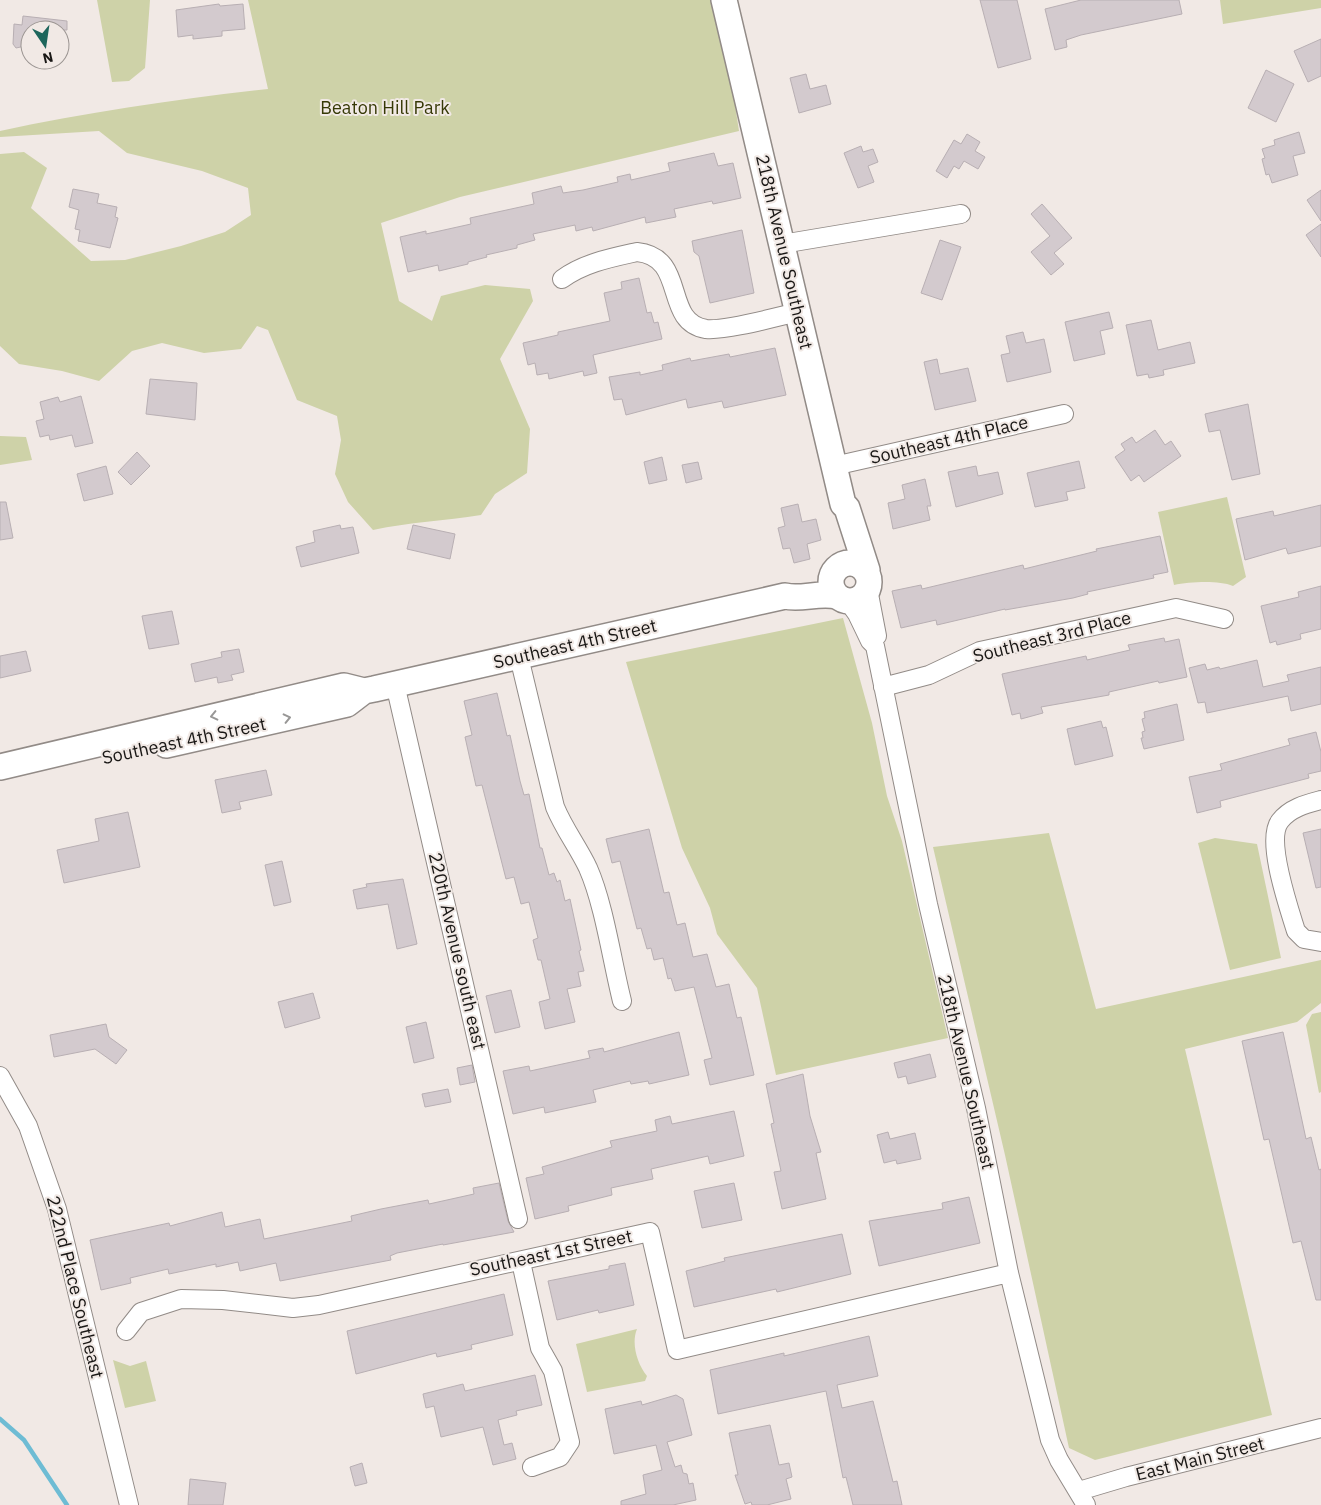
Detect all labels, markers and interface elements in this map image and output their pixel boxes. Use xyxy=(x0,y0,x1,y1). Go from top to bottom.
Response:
north arrow xyxy=(20,20,70,70)
text: N xyxy=(41,48,55,68)
park label: Beaton Hill Park xyxy=(320,96,450,119)
street label: 218th Avenue Southeast xyxy=(751,152,818,352)
street label: Southeast 4th Place xyxy=(867,410,1030,469)
street label: Southeast 3rd Place xyxy=(970,606,1133,667)
street label: Southeast 4th Street xyxy=(491,614,659,673)
one-way arrow xyxy=(210,710,219,721)
street label: Southeast 4th Street xyxy=(100,712,268,769)
one-way arrow xyxy=(282,713,291,724)
street label: 220th Avenue south east xyxy=(424,850,491,1052)
street label: 218th Avenue Southeast xyxy=(933,972,1000,1172)
street label: 222nd Place Southeast xyxy=(42,1193,109,1381)
street label: Southeast 1st Street xyxy=(468,1224,634,1281)
street label: East Main Street xyxy=(1133,1431,1267,1486)

